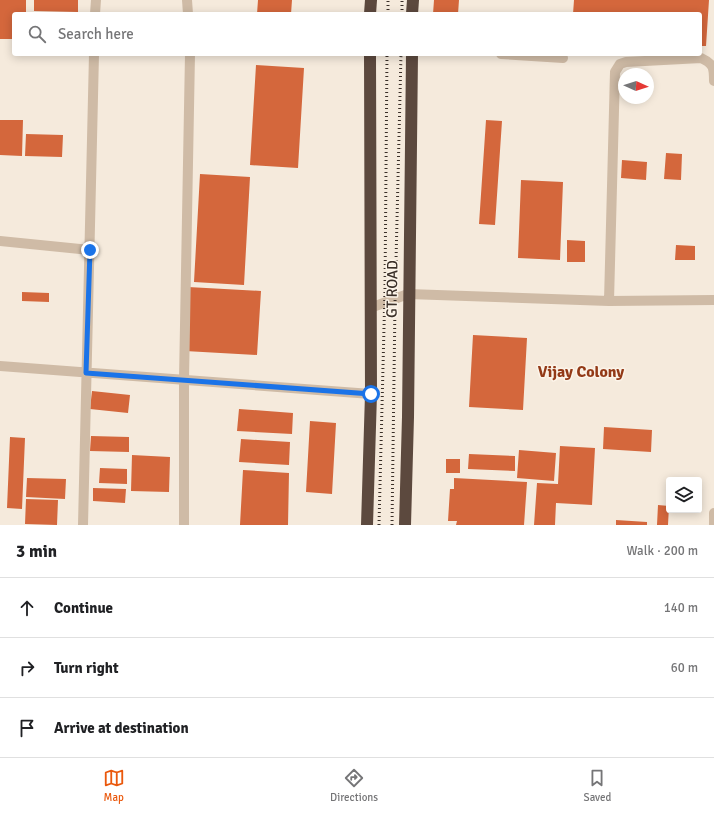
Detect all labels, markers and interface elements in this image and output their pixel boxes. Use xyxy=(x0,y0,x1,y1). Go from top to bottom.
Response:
search box xyxy=(12,12,702,56)
icon: search xyxy=(26,23,48,45)
text: Search here xyxy=(58,25,134,43)
north arrow xyxy=(618,68,654,104)
route end xyxy=(81,241,99,259)
street label: GT ROAD xyxy=(382,260,402,318)
district label: Vijay Colony xyxy=(538,362,624,382)
route start xyxy=(362,385,380,403)
map controls xyxy=(666,477,702,513)
button: layers xyxy=(666,477,702,513)
text: 3 min xyxy=(16,541,57,562)
text: Walk · 200 m xyxy=(627,543,698,559)
icon: ahead xyxy=(16,597,38,619)
text: Continue xyxy=(54,599,113,617)
text: 140 m xyxy=(664,600,698,616)
icon: right xyxy=(16,657,38,679)
text: Turn right xyxy=(54,659,119,677)
text: 60 m xyxy=(671,660,698,676)
icon: arrive xyxy=(16,717,38,739)
text: Arrive at destination xyxy=(54,719,189,737)
tab: Map xyxy=(103,767,125,804)
tab: Directions xyxy=(330,767,378,804)
tab: Saved xyxy=(584,767,611,804)

